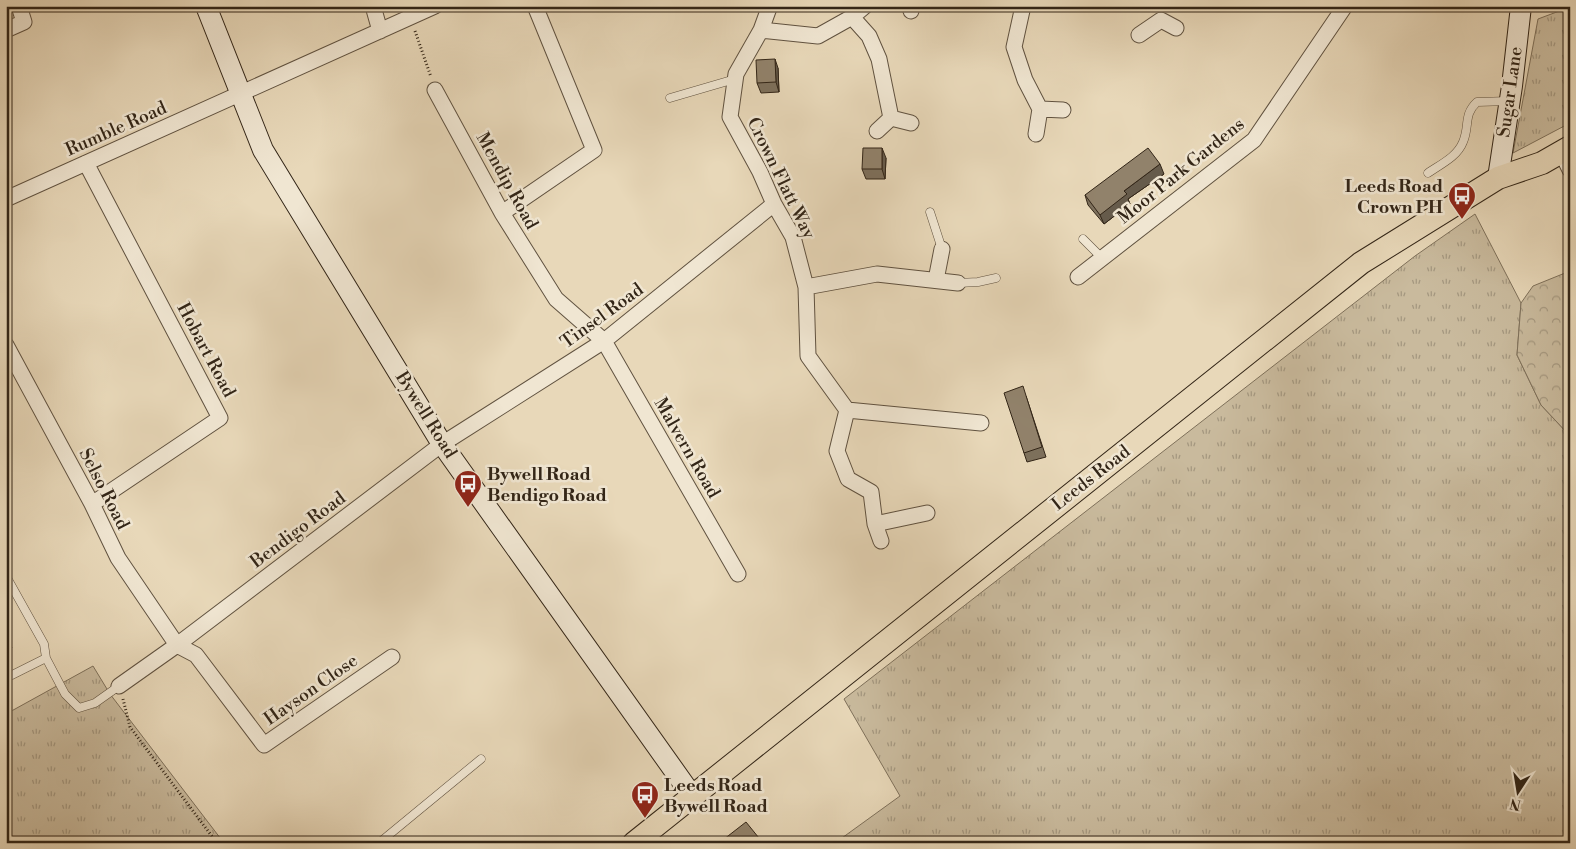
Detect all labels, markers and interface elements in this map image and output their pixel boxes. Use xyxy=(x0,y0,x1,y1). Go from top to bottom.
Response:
street label: Sugar Lane xyxy=(1492,45,1528,139)
street label: Rumble Road xyxy=(62,96,171,162)
street label: Moor Park Gardens xyxy=(1113,113,1249,229)
street label: Crown Flatt Way xyxy=(742,114,820,243)
street label: Mendip Road xyxy=(471,128,544,234)
place label: Leeds Road Crown PH xyxy=(1345,175,1443,219)
bus stop icon: Leeds Road Crown PH xyxy=(1447,181,1477,220)
street label: Tinsel Road xyxy=(556,278,649,354)
street label: Hobart Road xyxy=(171,299,241,402)
street label: Bywell Road xyxy=(390,366,462,463)
street label: Malvern Road xyxy=(649,394,725,503)
street label: Leeds Road xyxy=(1047,440,1136,516)
street label: Selso Road xyxy=(74,444,135,534)
place label: Bywell Road Bendigo Road xyxy=(487,463,607,507)
bus stop icon: Bywell Road Bendigo Road xyxy=(453,469,483,508)
street label: Bendigo Road xyxy=(245,486,351,574)
street label: Hayson Close xyxy=(260,649,362,731)
north arrow xyxy=(1494,766,1544,816)
place label: Leeds Road Bywell Road xyxy=(664,774,768,818)
bus stop icon: Leeds Road Bywell Road xyxy=(630,780,660,819)
text: N xyxy=(1508,794,1523,814)

